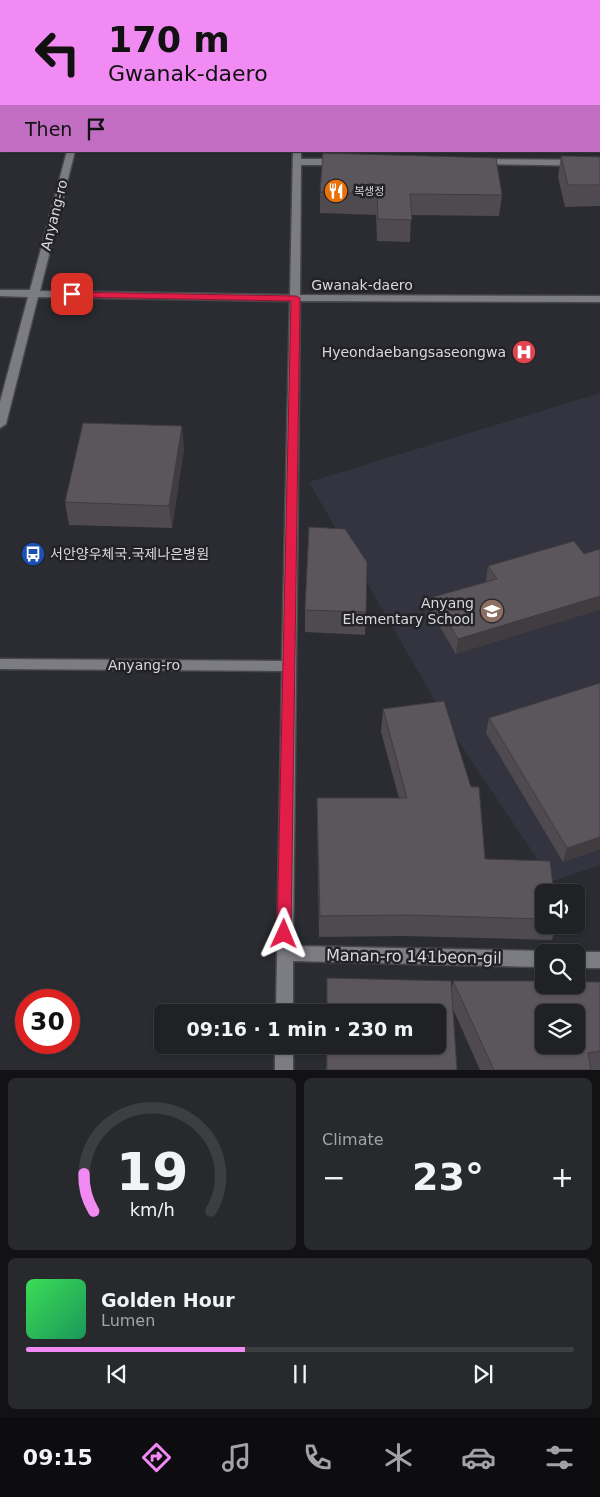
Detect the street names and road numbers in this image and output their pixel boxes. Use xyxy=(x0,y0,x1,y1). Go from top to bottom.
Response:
street label: Anyang-ro xyxy=(38,178,70,252)
street label: Gwanak-daero xyxy=(311,277,413,293)
street label: Anyang-ro xyxy=(108,657,180,673)
street label: Manan-ro 141beon-gil xyxy=(326,945,502,968)

